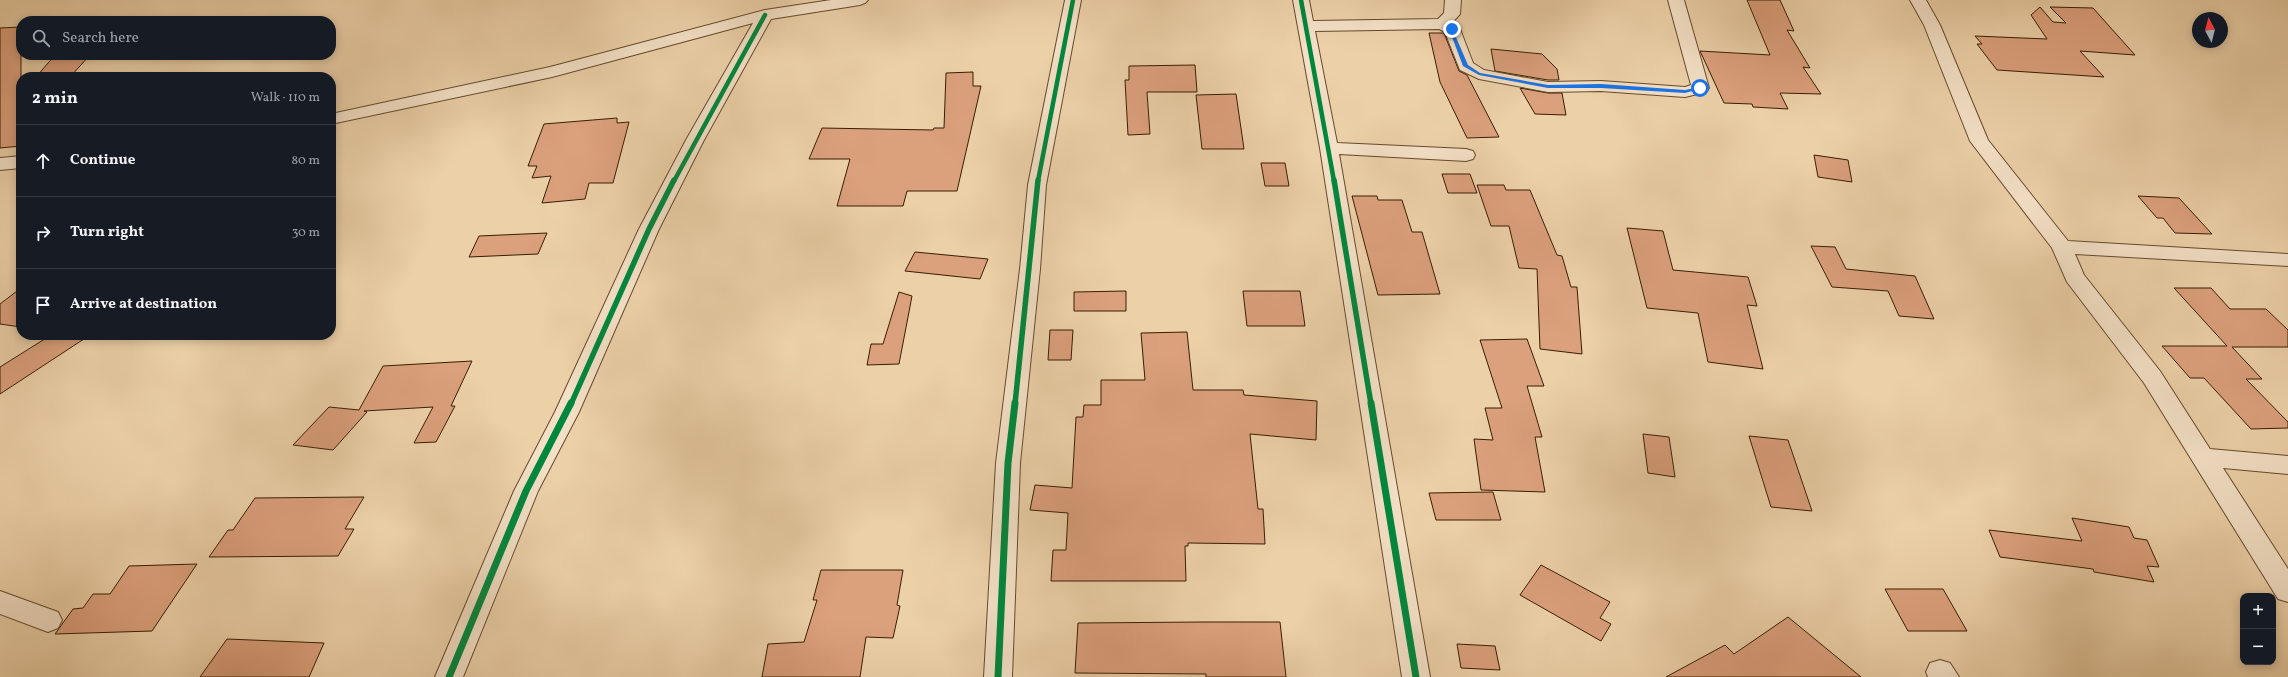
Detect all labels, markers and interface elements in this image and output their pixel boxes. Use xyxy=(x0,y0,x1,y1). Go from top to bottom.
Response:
north arrow xyxy=(2192,12,2228,48)
search box xyxy=(16,16,336,60)
route end xyxy=(1443,20,1461,38)
icon: search xyxy=(30,27,52,49)
text: Search here xyxy=(62,28,139,49)
route start xyxy=(1691,79,1709,97)
text: 2 min xyxy=(32,87,78,110)
text: Walk · 110 m xyxy=(251,89,320,107)
icon: ahead xyxy=(32,150,54,172)
text: Continue xyxy=(70,150,135,171)
text: 80 m xyxy=(291,152,320,170)
icon: right xyxy=(32,222,54,244)
text: Turn right xyxy=(70,222,144,243)
text: 30 m xyxy=(292,224,320,242)
icon: arrive xyxy=(32,294,54,316)
text: Arrive at destination xyxy=(70,294,217,315)
map controls xyxy=(2240,593,2276,665)
button: + xyxy=(2240,593,2276,629)
button: − xyxy=(2240,629,2276,665)

